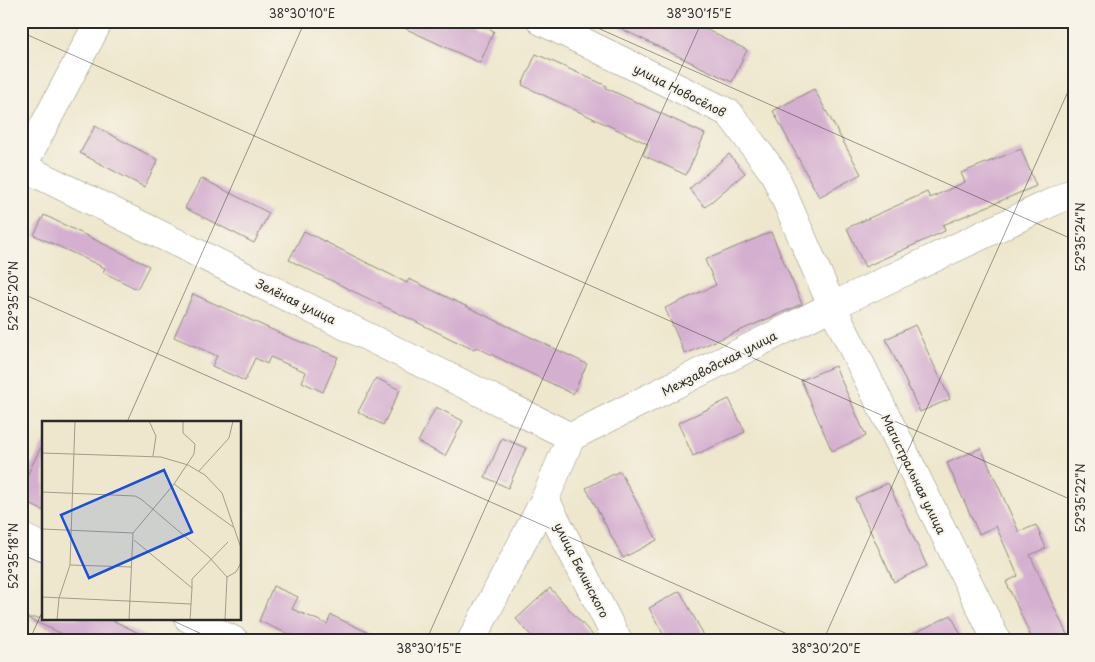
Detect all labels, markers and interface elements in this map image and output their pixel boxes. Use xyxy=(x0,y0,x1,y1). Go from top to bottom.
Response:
text: 38°30'10"E xyxy=(269,4,335,22)
text: 38°30'15"E xyxy=(666,4,732,22)
street label: улица Новосёлов xyxy=(631,59,729,121)
text: 52°35'24"N xyxy=(1071,202,1089,272)
text: 52°35'20"N xyxy=(4,261,22,331)
street label: Зелёная улица xyxy=(253,274,340,328)
street label: Межзаводская улица xyxy=(658,326,780,400)
street label: Магистральная улица xyxy=(877,411,951,537)
inset map xyxy=(42,421,241,620)
text: 52°35'22"N xyxy=(1071,463,1089,533)
street label: улица Белинского xyxy=(550,519,614,621)
text: 52°35'18"N xyxy=(4,523,22,589)
text: 38°30'15"E xyxy=(396,639,462,657)
text: 38°30'20"E xyxy=(791,639,861,657)

